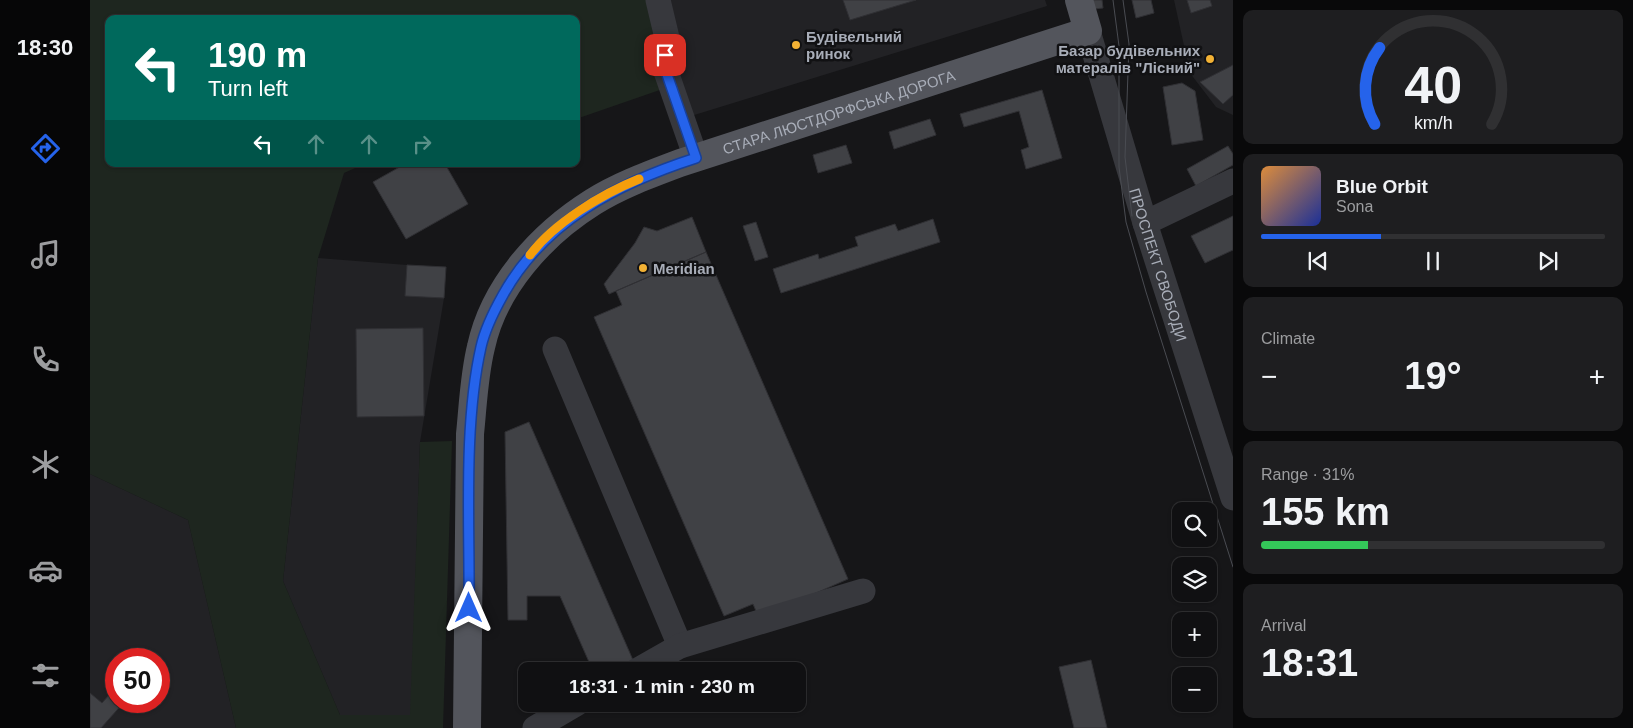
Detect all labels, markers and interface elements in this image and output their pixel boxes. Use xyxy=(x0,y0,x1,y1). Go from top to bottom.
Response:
place label: Будівельний ринок xyxy=(806,28,902,62)
pin xyxy=(644,34,686,76)
text: 18:30 xyxy=(17,35,73,60)
icon: left xyxy=(125,35,190,100)
text: 190 m xyxy=(208,35,307,74)
marker: Будівельний ринок xyxy=(790,39,802,51)
icon: arrive xyxy=(651,41,679,69)
place label: Базар будівельних матералів "Лісний" xyxy=(1056,42,1201,76)
marker: Базар будівельних матералів "Лісний" xyxy=(1204,53,1216,65)
text: 40 xyxy=(1404,56,1462,114)
street label: СТАРА ЛЮСТДОРФСЬКА ДОРОГА xyxy=(720,66,957,157)
text: Turn left xyxy=(208,76,288,101)
text: km/h xyxy=(1414,113,1452,133)
icon: left xyxy=(249,130,277,158)
icon: ahead xyxy=(302,130,330,158)
icon: ahead xyxy=(355,130,383,158)
icon: right xyxy=(408,130,436,158)
icon: directions xyxy=(28,131,63,166)
text: Blue Orbit xyxy=(1336,176,1428,197)
street label: ПРОСПЕКТ СВОБОДИ xyxy=(1127,186,1191,343)
text: Sona xyxy=(1336,198,1373,215)
icon: music xyxy=(28,237,63,272)
icon: previous xyxy=(1304,247,1332,275)
icon: pause xyxy=(1419,247,1447,275)
icon: next xyxy=(1534,247,1562,275)
place label: Meridian xyxy=(653,260,715,277)
marker: Meridian xyxy=(637,262,649,274)
text: Climate xyxy=(1261,330,1315,347)
icon: phone xyxy=(28,342,63,377)
text: 19° xyxy=(1404,355,1462,397)
text: − xyxy=(1261,361,1277,392)
text: + xyxy=(1589,361,1605,392)
icon: climate xyxy=(28,447,63,482)
text: Range · 31% xyxy=(1261,466,1354,483)
text: 155 km xyxy=(1261,491,1390,533)
map controls xyxy=(1172,502,1217,712)
button: search xyxy=(1172,502,1217,547)
icon: car xyxy=(28,553,63,588)
button: layers xyxy=(1172,557,1217,602)
position arrow xyxy=(442,581,494,633)
button: + xyxy=(1172,612,1217,657)
text: Arrival xyxy=(1261,617,1306,634)
text: 18:31 xyxy=(1261,642,1358,684)
speed limit sign: 50 xyxy=(105,648,170,713)
icon: filters xyxy=(28,658,63,693)
button: − xyxy=(1172,667,1217,712)
text: 18:31 · 1 min · 230 m xyxy=(569,676,755,697)

